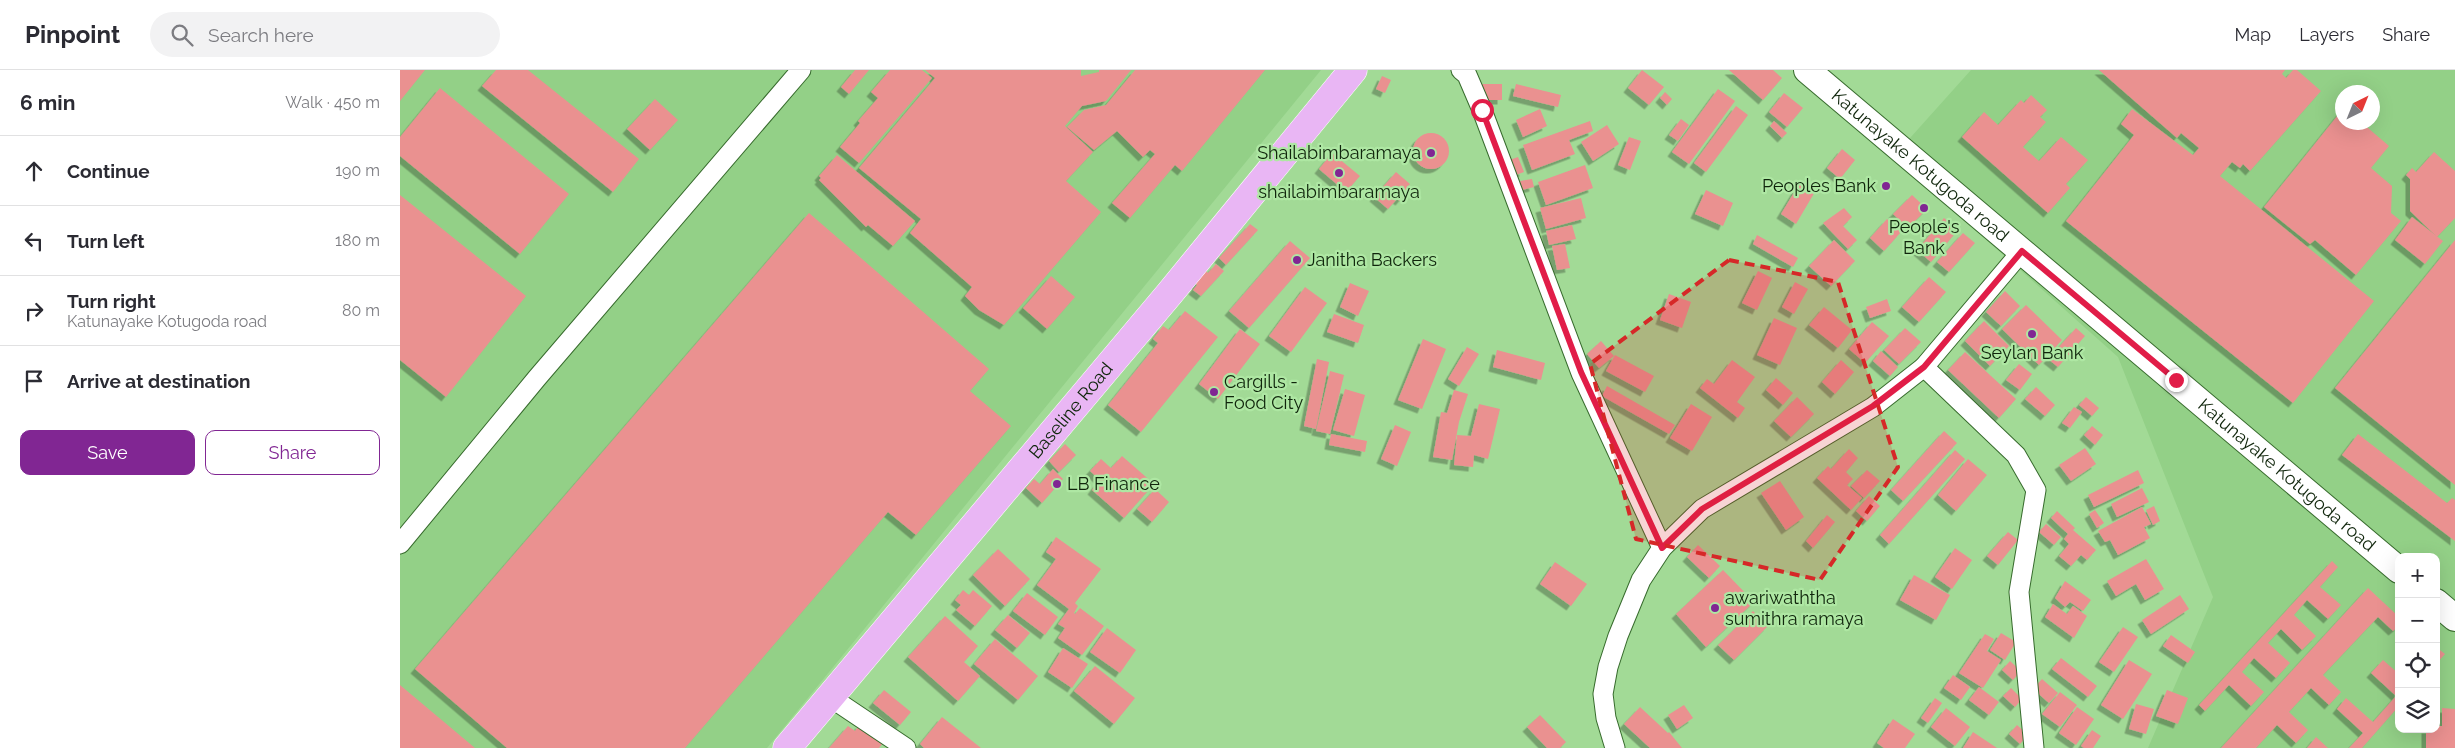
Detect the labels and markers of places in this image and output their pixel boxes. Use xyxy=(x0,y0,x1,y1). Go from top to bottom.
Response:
place label: Shailabimbaramaya xyxy=(1257,142,1421,163)
marker: Shailabimbaramaya xyxy=(1425,147,1437,159)
marker: shailabimbaramaya xyxy=(1333,167,1345,179)
place label: Peoples Bank xyxy=(1762,175,1876,196)
marker: Peoples Bank xyxy=(1880,180,1892,192)
place label: shailabimbaramaya xyxy=(1258,181,1420,202)
marker: People's Bank xyxy=(1918,202,1930,214)
place label: People's Bank xyxy=(1889,216,1960,258)
place label: Janitha Backers xyxy=(1307,249,1437,270)
marker: Janitha Backers xyxy=(1291,254,1303,266)
marker: Seylan Bank xyxy=(2026,328,2038,340)
place label: Seylan Bank xyxy=(1981,342,2084,363)
place label: Cargills - Food City xyxy=(1224,371,1304,413)
marker: Cargills - Food City xyxy=(1208,386,1220,398)
place label: LB Finance xyxy=(1067,473,1160,494)
marker: LB Finance xyxy=(1051,478,1063,490)
place label: awariwaththa sumithra ramaya xyxy=(1725,587,1864,629)
marker: awariwaththa sumithra ramaya xyxy=(1709,602,1721,614)

